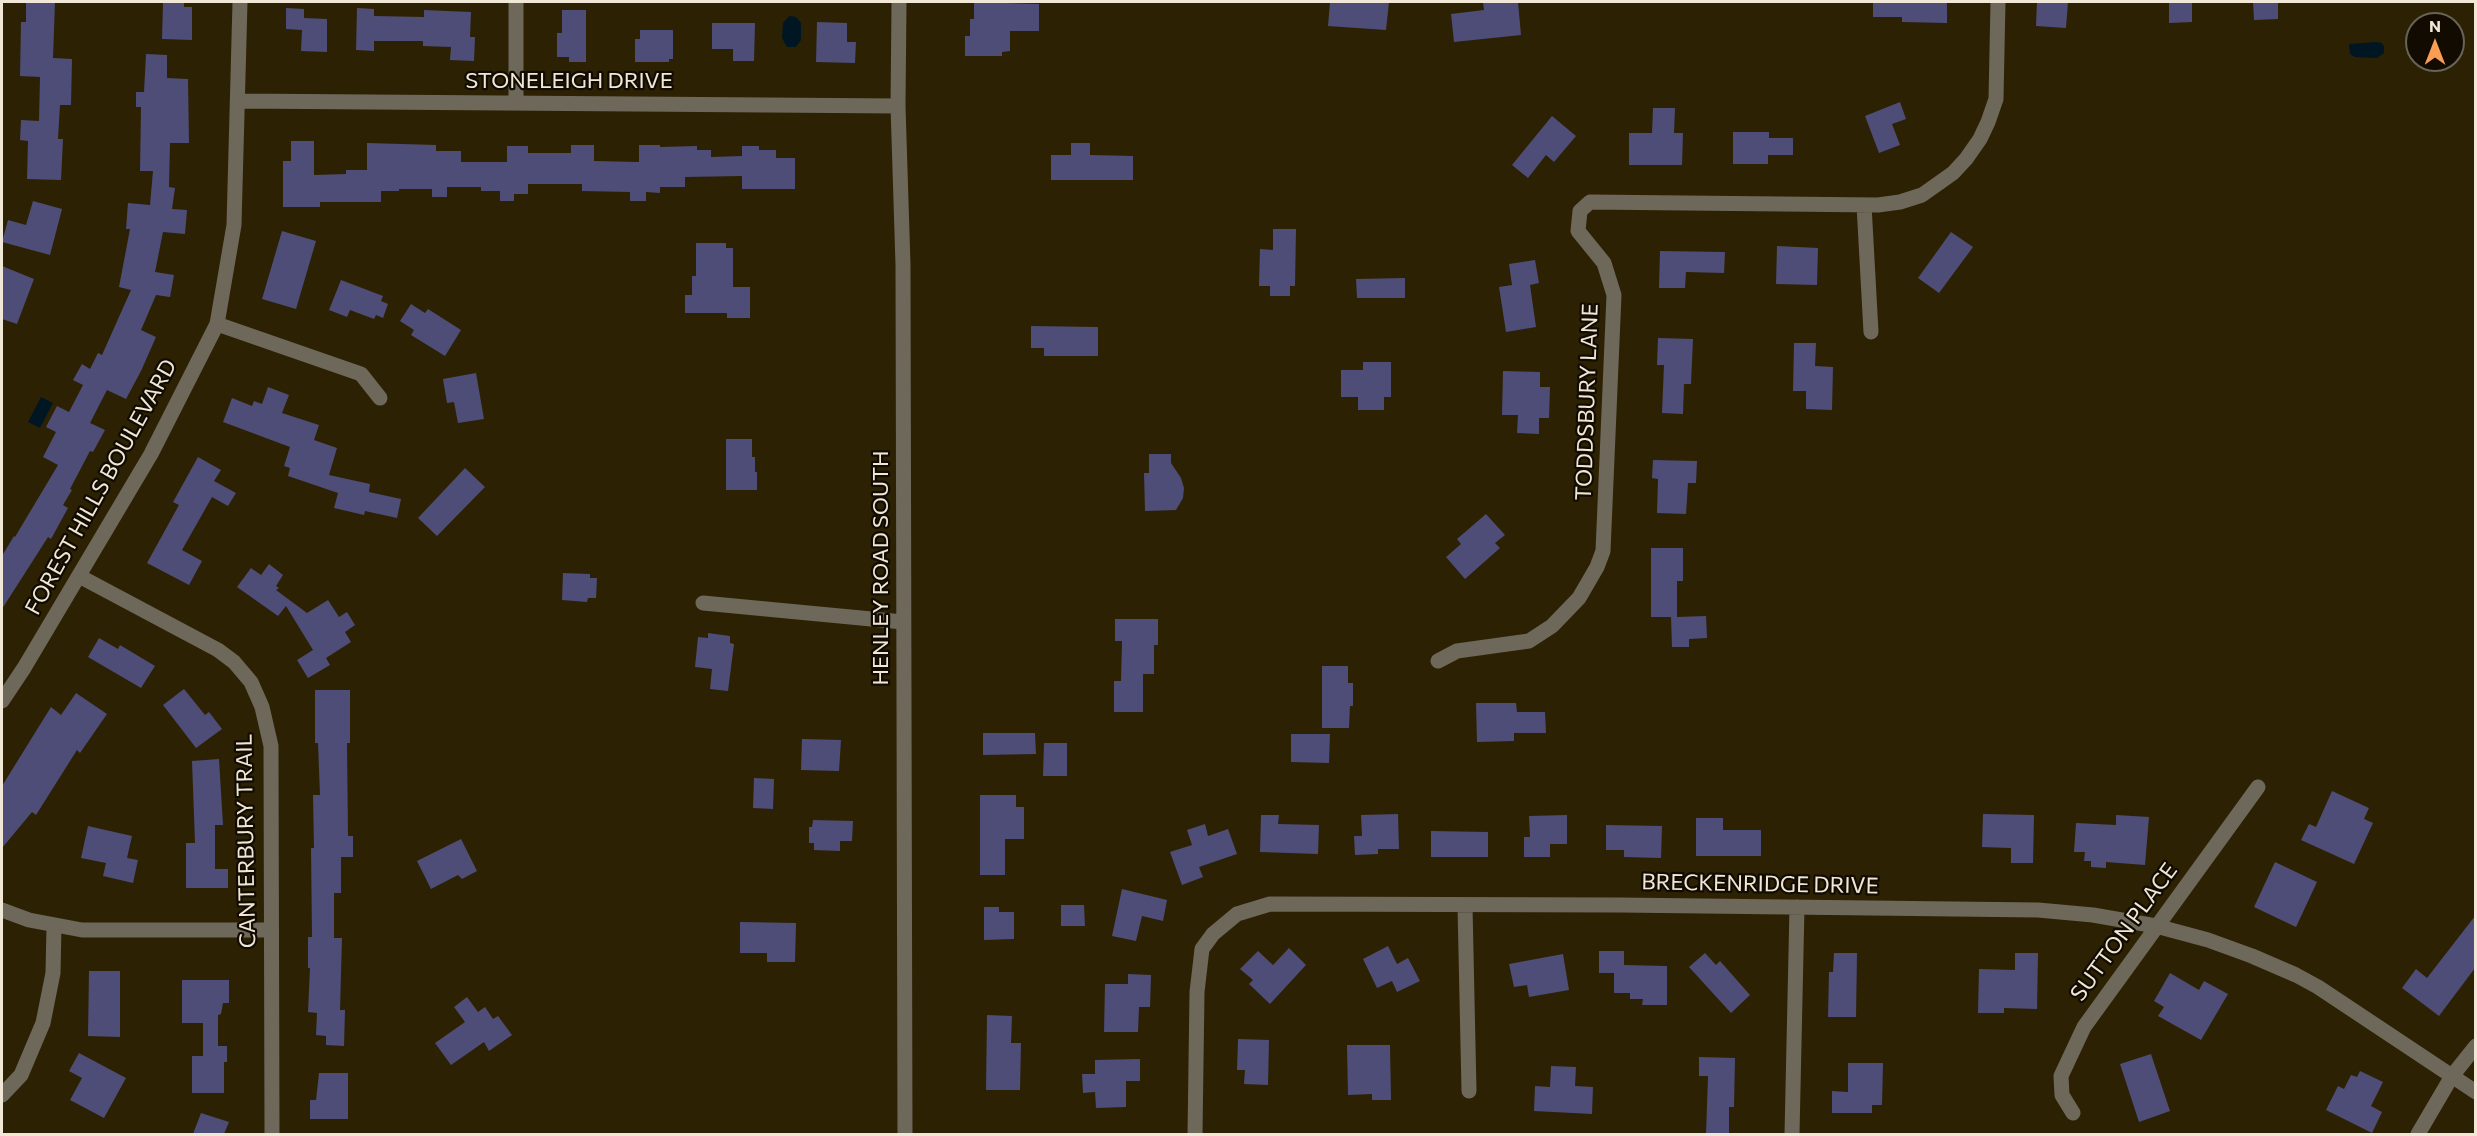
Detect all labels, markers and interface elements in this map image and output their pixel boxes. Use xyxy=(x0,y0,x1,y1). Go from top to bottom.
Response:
north arrow xyxy=(2405,12,2465,72)
text: N xyxy=(2429,16,2441,35)
street label: STONELEIGH DRIVE xyxy=(465,68,673,94)
street label: TODDSBURY LANE xyxy=(1570,303,1604,501)
street label: FOREST HILLS BOULEVARD xyxy=(20,355,182,619)
street label: HENLEY ROAD SOUTH xyxy=(868,450,894,686)
street label: CANTERBURY TRAIL xyxy=(231,734,261,948)
street label: SUTTON PLACE xyxy=(2065,858,2183,1006)
street label: BRECKENRIDGE DRIVE xyxy=(1641,869,1879,899)

